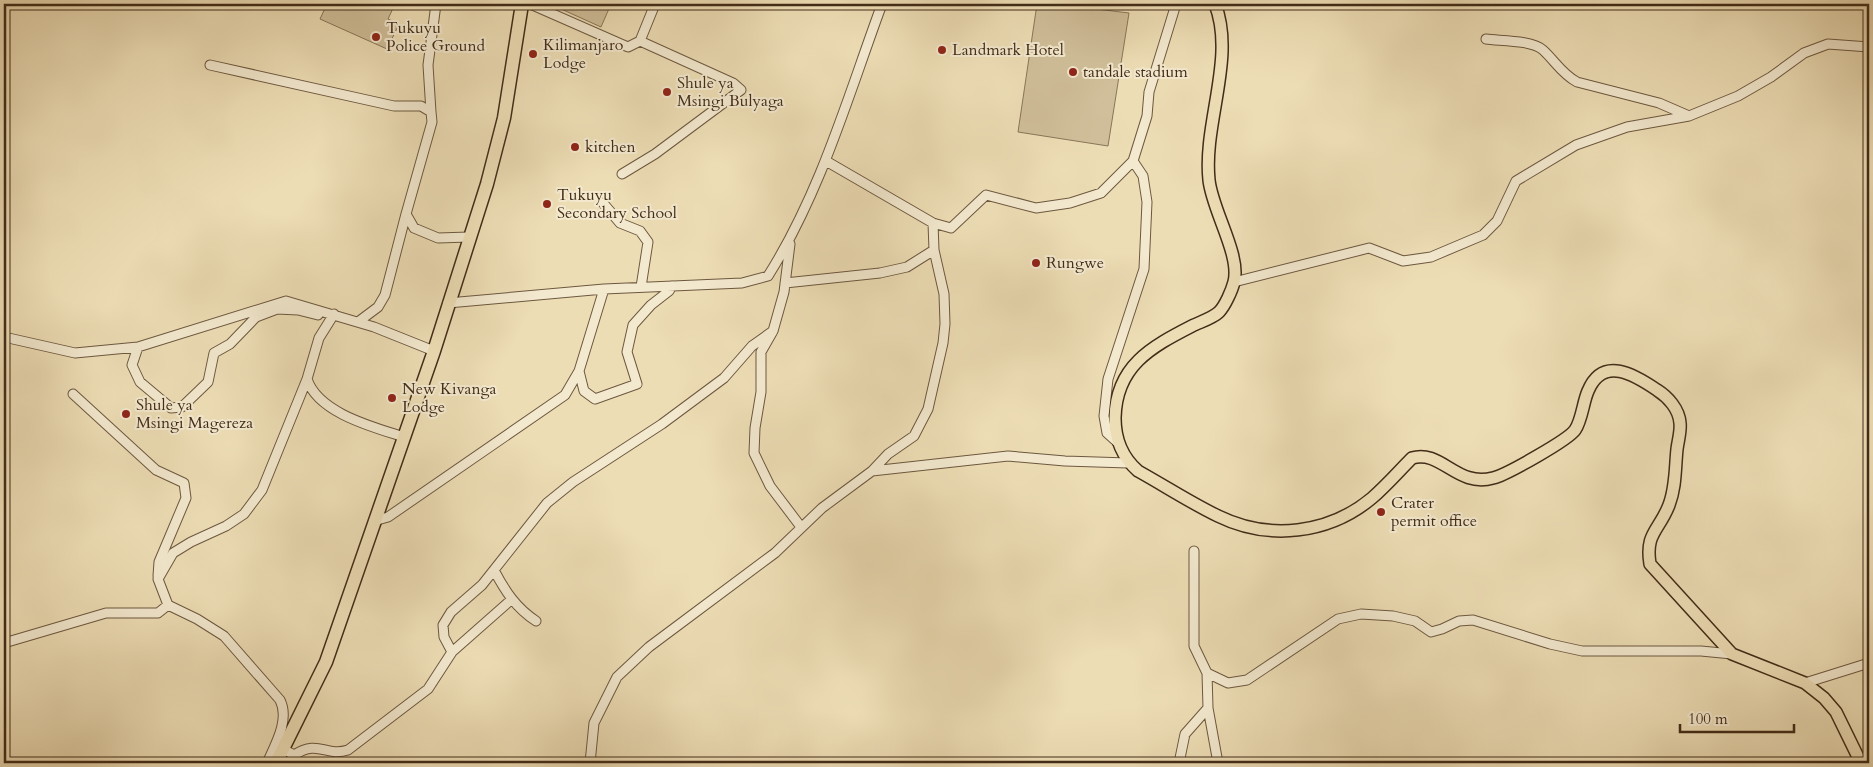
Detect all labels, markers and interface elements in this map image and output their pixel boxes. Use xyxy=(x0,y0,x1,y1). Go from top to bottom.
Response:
place label: Tukuyu Police Ground xyxy=(386,17,486,57)
marker: Tukuyu Police Ground xyxy=(370,31,382,43)
place label: Kilimanjaro Lodge xyxy=(543,34,624,74)
place label: Landmark Hotel xyxy=(952,39,1064,61)
marker: Landmark Hotel xyxy=(936,44,948,56)
marker: Kilimanjaro Lodge xyxy=(527,48,539,60)
place label: tandale stadium xyxy=(1083,61,1188,83)
marker: tandale stadium xyxy=(1067,66,1079,78)
place label: Shule ya Msingi Bulyaga xyxy=(677,72,784,112)
marker: Shule ya Msingi Bulyaga xyxy=(661,86,673,98)
place label: kitchen xyxy=(585,136,636,158)
marker: kitchen xyxy=(569,141,581,153)
place label: Tukuyu Secondary School xyxy=(557,184,677,224)
marker: Tukuyu Secondary School xyxy=(541,198,553,210)
place label: Rungwe xyxy=(1046,252,1104,274)
marker: Rungwe xyxy=(1030,257,1042,269)
place label: New Kivanga Lodge xyxy=(402,378,497,418)
marker: New Kivanga Lodge xyxy=(386,392,398,404)
place label: Shule ya Msingi Magereza xyxy=(136,394,253,434)
marker: Shule ya Msingi Magereza xyxy=(120,408,132,420)
place label: Crater permit office xyxy=(1391,492,1477,532)
marker: Crater permit office xyxy=(1375,506,1387,518)
scale bar xyxy=(1680,702,1794,734)
text: 100 m xyxy=(1688,709,1728,729)

